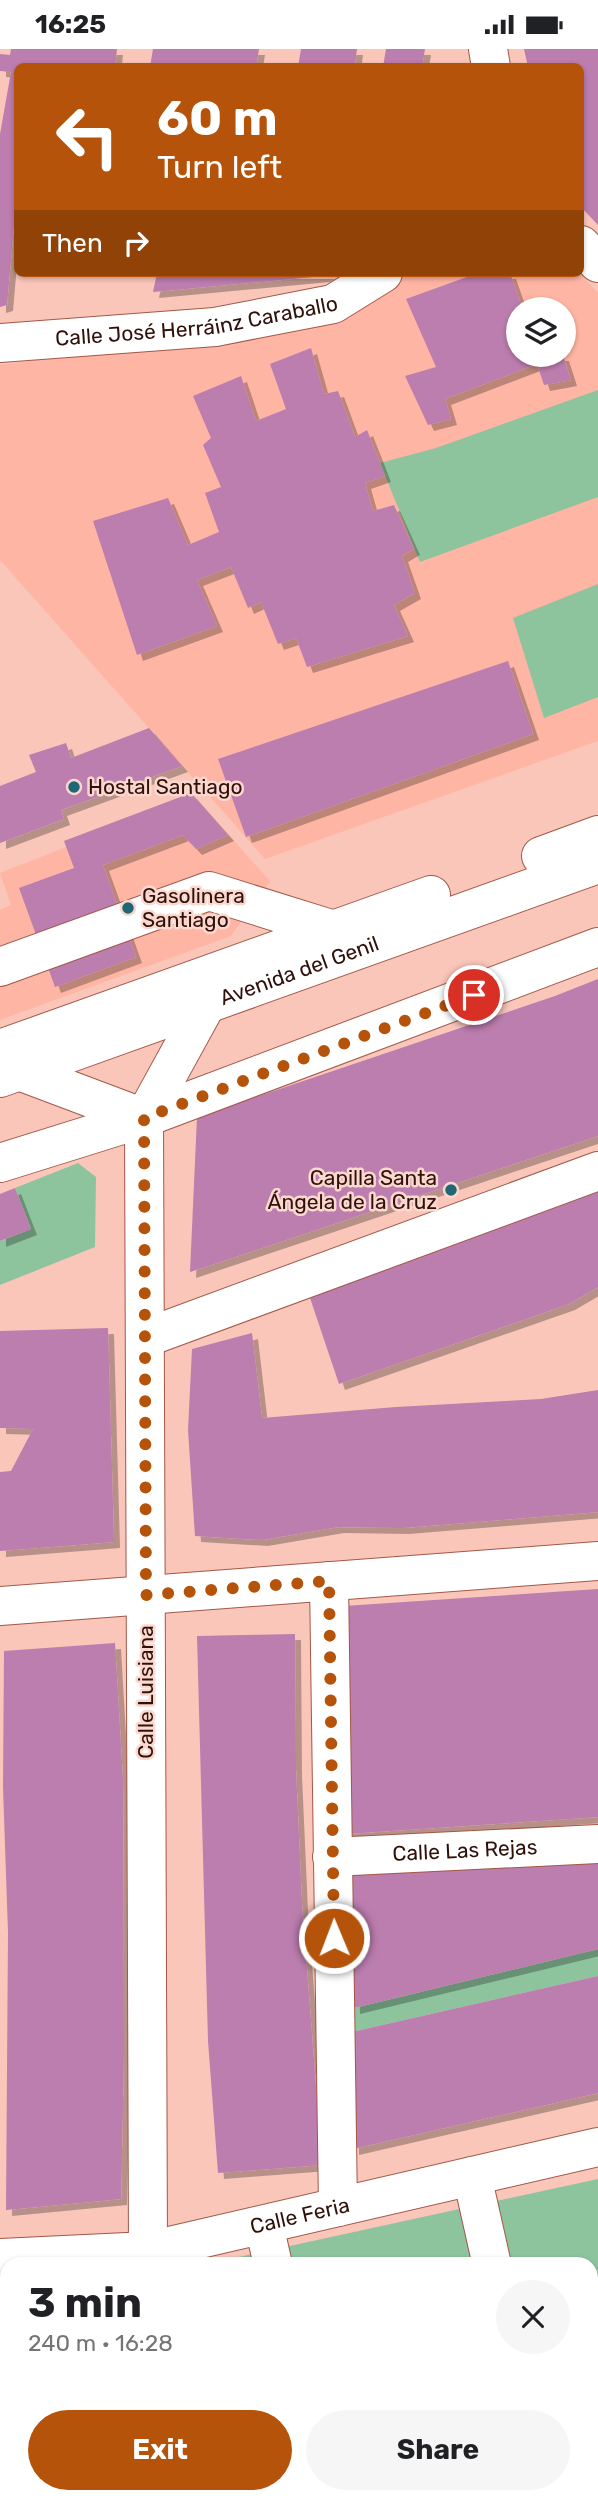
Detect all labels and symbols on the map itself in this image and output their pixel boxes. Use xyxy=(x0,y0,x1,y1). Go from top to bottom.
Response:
street label: Calle José Herráinz Caraballo xyxy=(54,290,340,351)
place label: Hostal Santiago xyxy=(88,774,243,799)
marker: Hostal Santiago xyxy=(66,779,82,795)
place label: Gasolinera Santiago xyxy=(142,883,245,932)
marker: Gasolinera Santiago xyxy=(120,900,136,916)
street label: Avenida del Genil xyxy=(216,930,382,1010)
pin xyxy=(444,965,504,1025)
place label: Capilla Santa Ángela de la Cruz xyxy=(268,1165,437,1214)
marker: Capilla Santa Ángela de la Cruz xyxy=(443,1182,459,1198)
street label: Calle Luisiana xyxy=(133,1625,158,1759)
street label: Calle Las Rejas xyxy=(392,1834,538,1866)
position arrow xyxy=(297,1901,371,1975)
street label: Calle Feria xyxy=(248,2192,352,2239)

